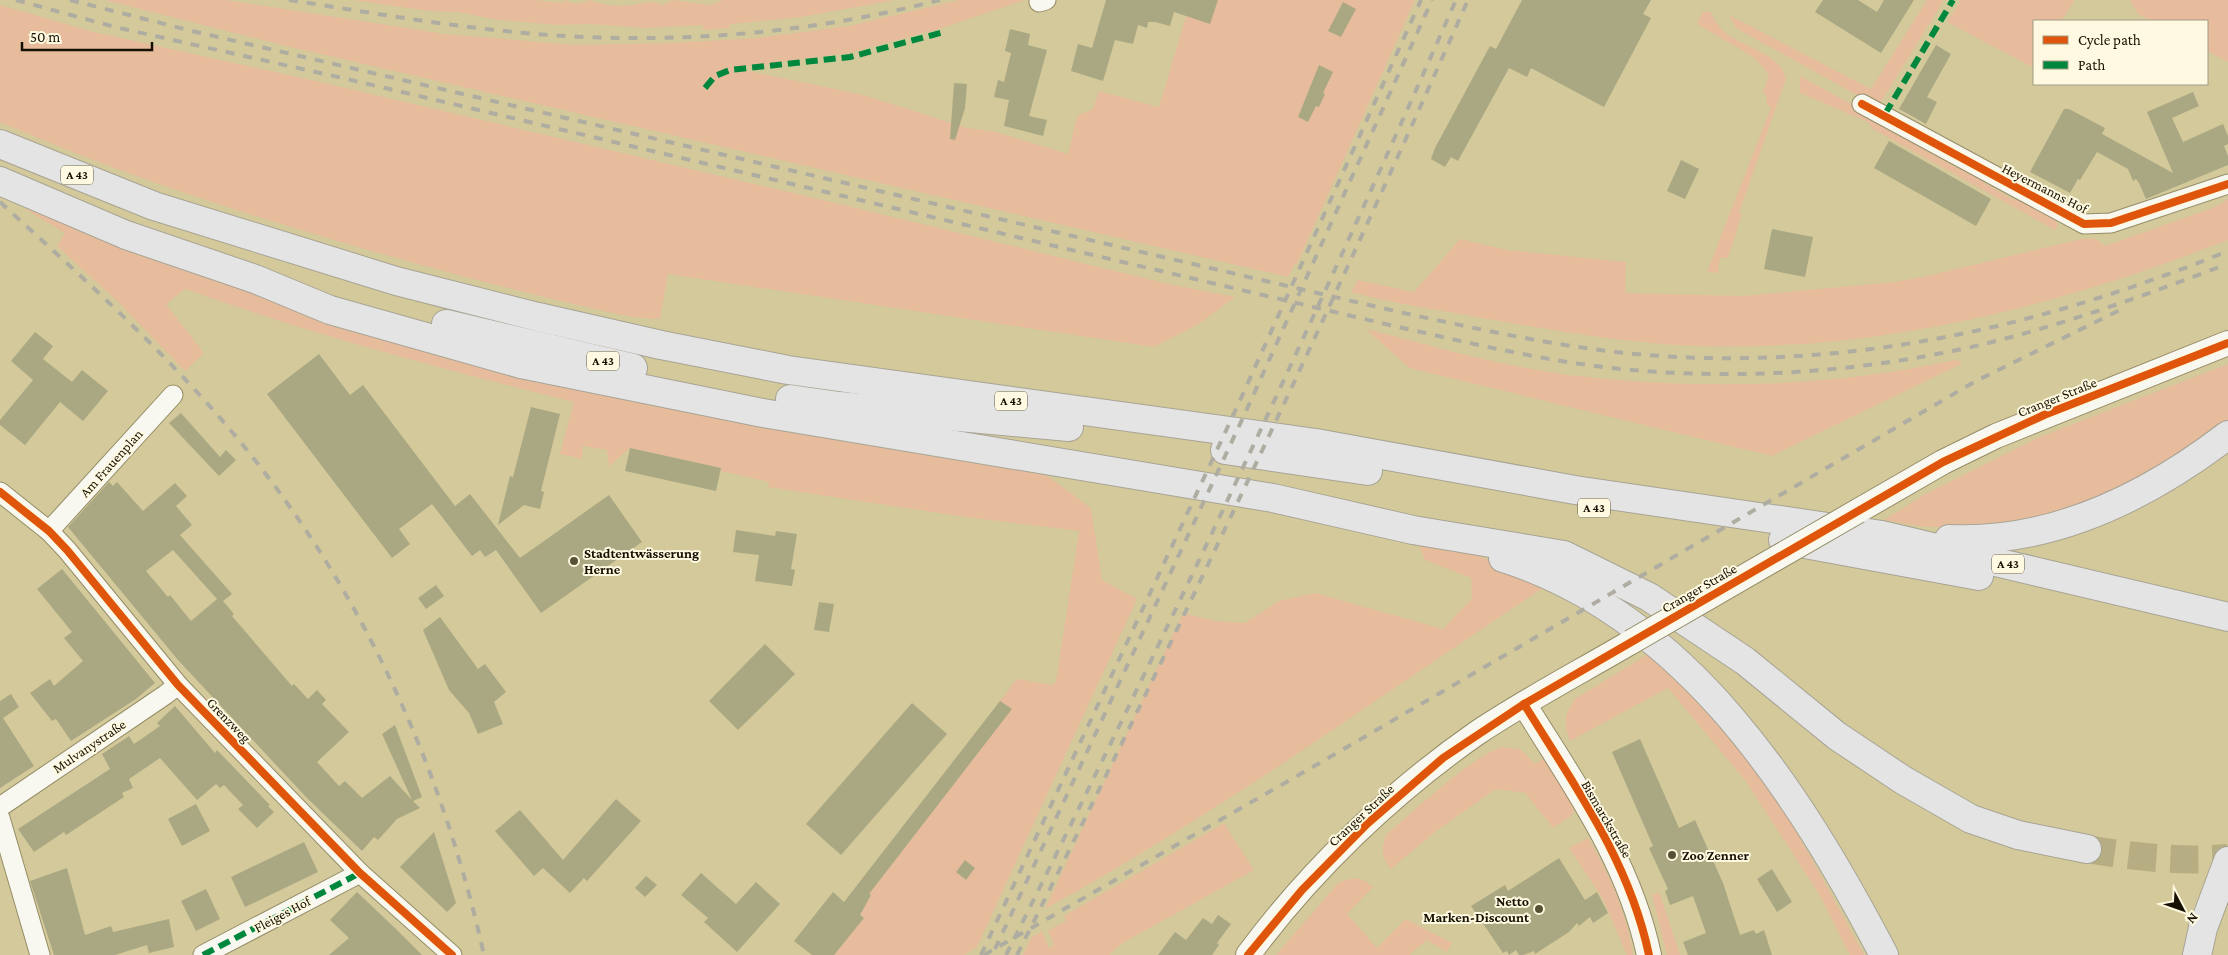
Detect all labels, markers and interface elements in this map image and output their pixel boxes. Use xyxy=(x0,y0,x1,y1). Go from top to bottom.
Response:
scale bar xyxy=(22,20,152,52)
legend xyxy=(2033,20,2208,85)
text: 50 m xyxy=(30,29,60,45)
text: Cycle path xyxy=(2078,32,2141,49)
text: Path xyxy=(2078,57,2105,73)
street label: Heyermanns Hof xyxy=(2000,160,2091,217)
road number: A 43 xyxy=(61,166,93,184)
road number: A 43 xyxy=(587,352,619,371)
street label: Cranger Straße xyxy=(2015,374,2099,420)
road number: A 43 xyxy=(995,392,1027,411)
street label: Am Frauenplan xyxy=(76,425,146,500)
road number: A 43 xyxy=(1578,498,1610,518)
place label: Stadtentwässerung Herne xyxy=(584,545,699,577)
road number: A 43 xyxy=(1992,554,2024,574)
marker: Stadtentwässerung Herne xyxy=(568,555,580,567)
street label: Cranger Straße xyxy=(1659,560,1739,616)
street label: Grenzweg xyxy=(204,694,254,746)
street label: Mulvanystraße xyxy=(49,716,129,776)
street label: Bismarckstraße xyxy=(1578,777,1636,861)
street label: Cranger Straße xyxy=(1325,781,1397,849)
place label: Zoo Zenner xyxy=(1682,847,1749,863)
marker: Zoo Zenner xyxy=(1666,849,1678,861)
north arrow xyxy=(2158,885,2208,935)
street label: Fleiges Hof xyxy=(251,892,314,936)
place label: Netto Marken-Discount xyxy=(1423,893,1530,925)
marker: Netto Marken-Discount xyxy=(1533,903,1545,915)
text: N xyxy=(2183,910,2202,928)

